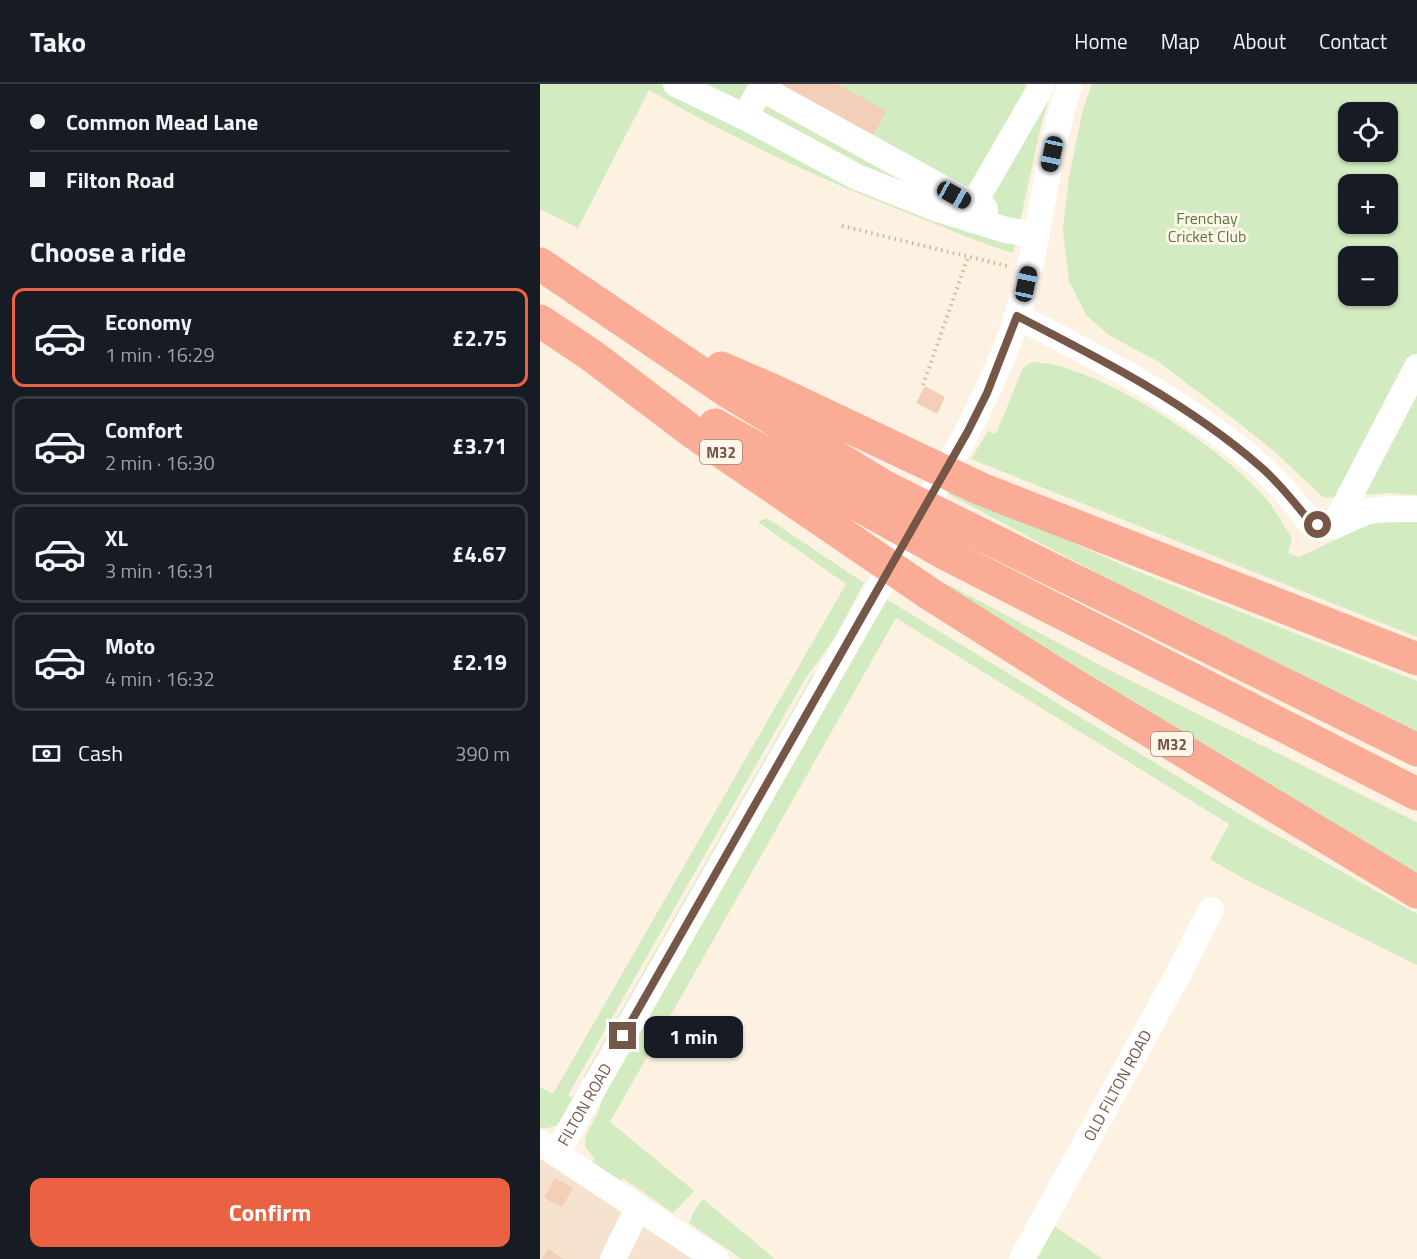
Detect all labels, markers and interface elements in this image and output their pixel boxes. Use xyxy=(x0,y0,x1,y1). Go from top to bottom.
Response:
text: Tako xyxy=(30,20,86,63)
text: Home xyxy=(1074,25,1128,57)
text: Map xyxy=(1161,25,1200,57)
text: About xyxy=(1233,25,1286,57)
text: Contact xyxy=(1319,25,1387,57)
map controls xyxy=(1338,102,1398,306)
button: locate xyxy=(1338,102,1398,162)
text: Common Mead Lane xyxy=(66,105,258,139)
car xyxy=(1039,135,1065,173)
text: Filton Road xyxy=(66,163,175,197)
button: + xyxy=(1338,174,1398,234)
car xyxy=(934,178,974,212)
park label: Frenchay Cricket Club xyxy=(1168,206,1246,248)
text: Choose a ride xyxy=(30,231,186,272)
button: − xyxy=(1338,246,1398,306)
car xyxy=(1013,265,1039,303)
text: Economy xyxy=(105,305,192,339)
icon: car xyxy=(33,311,87,365)
text: £2.75 xyxy=(452,321,507,355)
text: 1 min · 16:29 xyxy=(105,339,215,370)
text: Comfort xyxy=(105,413,183,447)
icon: car xyxy=(33,419,87,473)
text: £3.71 xyxy=(452,429,507,463)
road number: M32 xyxy=(700,440,742,464)
text: 2 min · 16:30 xyxy=(105,447,215,478)
route start xyxy=(1304,511,1331,538)
text: XL xyxy=(105,521,128,555)
icon: car xyxy=(33,527,87,581)
text: £4.67 xyxy=(452,537,507,571)
text: 3 min · 16:31 xyxy=(105,555,215,586)
text: Moto xyxy=(105,629,155,663)
icon: car xyxy=(33,635,87,689)
text: £2.19 xyxy=(452,645,507,679)
text: 4 min · 16:32 xyxy=(105,663,215,694)
road number: M32 xyxy=(1151,732,1193,756)
text: Cash xyxy=(78,736,123,770)
icon: cash xyxy=(30,737,63,770)
text: 390 m xyxy=(455,738,510,769)
callout: 1 min xyxy=(644,1015,743,1057)
text: 1 min xyxy=(669,1021,718,1052)
route end xyxy=(609,1022,636,1049)
street label: OLD FILTON ROAD xyxy=(1077,1025,1157,1145)
street label: FILTON ROAD xyxy=(551,1059,617,1150)
button: Confirm xyxy=(30,1178,510,1247)

